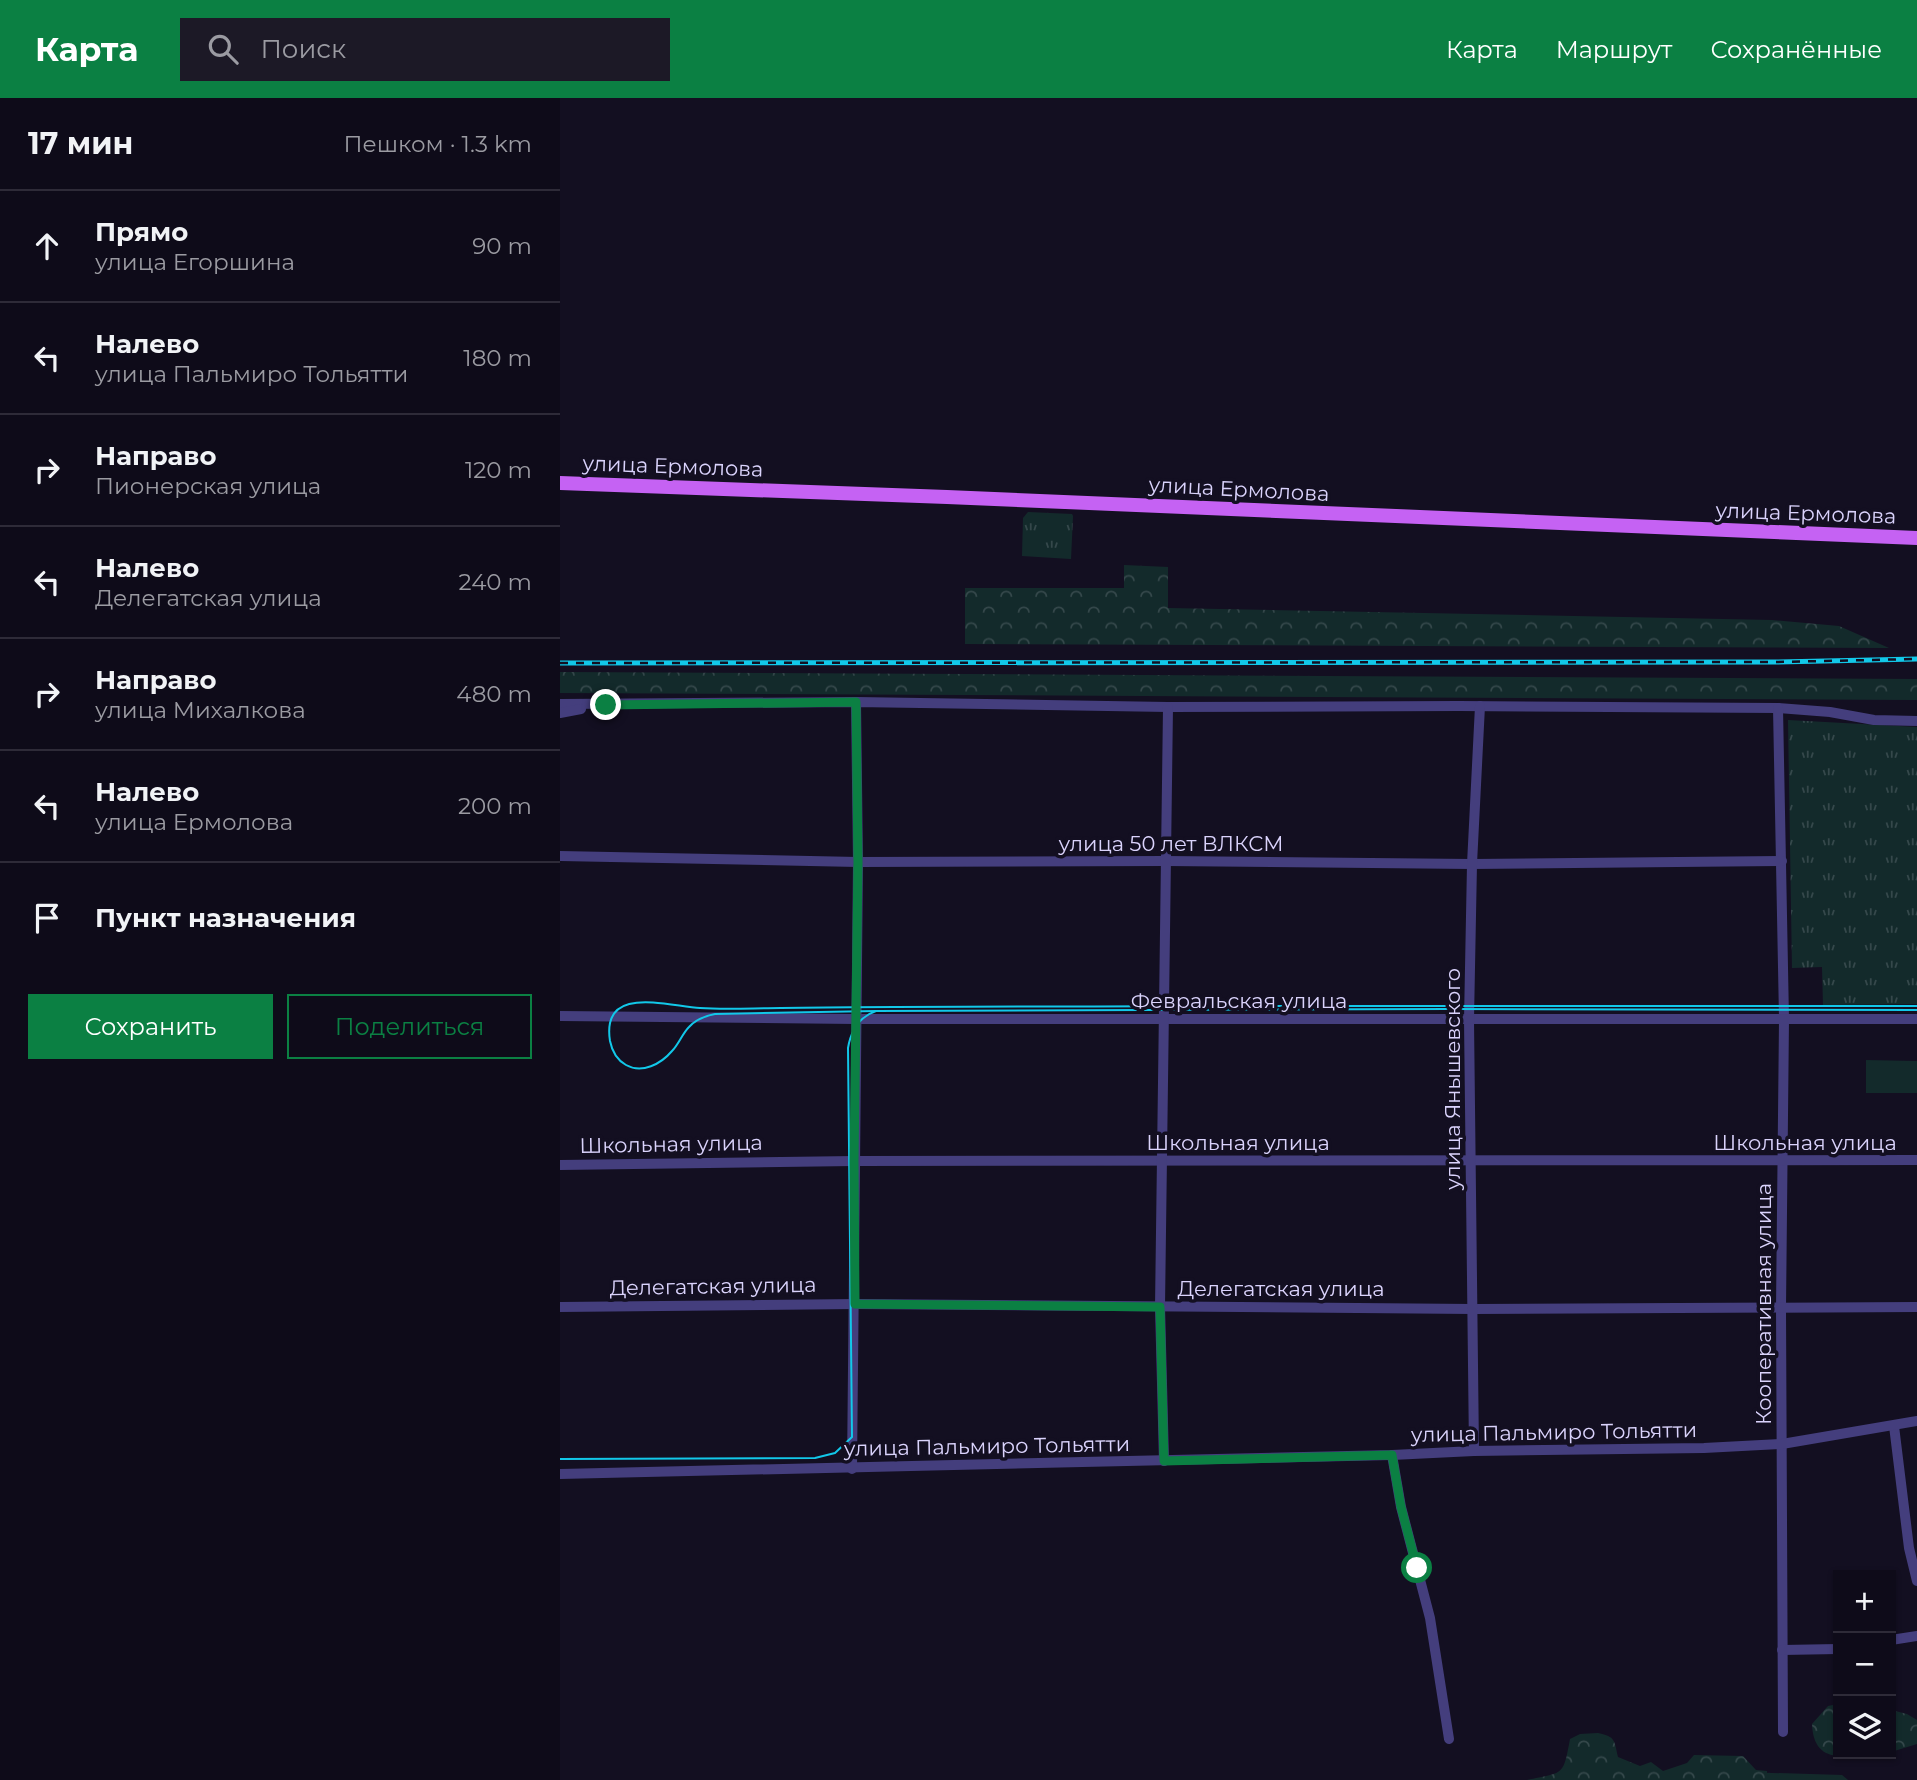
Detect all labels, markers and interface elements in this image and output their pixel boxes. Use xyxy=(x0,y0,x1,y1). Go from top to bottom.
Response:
search box xyxy=(180,18,670,81)
text: Карта xyxy=(35,29,138,69)
icon: search xyxy=(204,30,242,68)
text: Поиск xyxy=(260,33,346,65)
text: Карта xyxy=(1446,35,1518,64)
text: Маршрут xyxy=(1556,35,1672,64)
text: Сохранённые xyxy=(1710,35,1882,64)
text: 17 мин xyxy=(28,125,133,162)
text: Пешком · 1.3 km xyxy=(343,130,532,158)
text: Прямо xyxy=(95,216,188,248)
icon: ahead xyxy=(28,227,66,265)
text: 90 m xyxy=(472,232,532,260)
text: улица Егоршина xyxy=(95,248,295,276)
text: Налево xyxy=(95,328,199,360)
icon: left xyxy=(28,339,66,377)
text: 180 m xyxy=(463,344,532,372)
text: улица Пальмиро Тольятти xyxy=(95,360,408,388)
text: Направо xyxy=(95,440,216,472)
street label: улица Ермолова xyxy=(581,450,764,482)
icon: right xyxy=(28,451,66,489)
text: 120 m xyxy=(465,456,532,484)
text: Пионерская улица xyxy=(95,472,321,500)
street label: улица Ермолова xyxy=(1147,472,1330,506)
street label: улица Ермолова xyxy=(1714,497,1897,529)
text: Налево xyxy=(95,552,199,584)
icon: left xyxy=(28,563,66,601)
text: 240 m xyxy=(459,568,532,596)
text: Делегатская улица xyxy=(95,584,322,612)
text: Направо xyxy=(95,664,216,696)
icon: right xyxy=(28,675,66,713)
text: 480 m xyxy=(456,680,532,708)
route end xyxy=(590,689,621,720)
text: улица Михалкова xyxy=(95,696,306,724)
text: Налево xyxy=(95,776,199,808)
icon: left xyxy=(28,787,66,825)
text: 200 m xyxy=(458,792,532,820)
text: улица Ермолова xyxy=(95,808,293,836)
street label: улица 50 лет ВЛКСМ xyxy=(1057,831,1284,856)
icon: arrive xyxy=(28,899,66,937)
text: Пункт назначения xyxy=(95,902,356,934)
street label: улица Янышевского xyxy=(1440,968,1465,1191)
street label: Февральская улица xyxy=(1131,988,1347,1013)
button: Сохранить xyxy=(28,994,273,1059)
button: Поделиться xyxy=(287,994,532,1059)
street label: Школьная улица xyxy=(579,1130,763,1158)
street label: Школьная улица xyxy=(1146,1130,1330,1155)
street label: Школьная улица xyxy=(1713,1130,1897,1155)
street label: Кооперативная улица xyxy=(1751,1183,1776,1425)
street label: Делегатская улица xyxy=(609,1272,817,1300)
street label: Делегатская улица xyxy=(1178,1276,1384,1301)
street label: улица Пальмиро Тольятти xyxy=(1410,1417,1697,1447)
street label: улица Пальмиро Тольятти xyxy=(843,1431,1130,1461)
route start xyxy=(1401,1552,1432,1583)
map controls xyxy=(1833,1570,1896,1759)
button: + xyxy=(1833,1570,1896,1633)
button: − xyxy=(1833,1633,1896,1696)
button: layers xyxy=(1833,1696,1896,1759)

